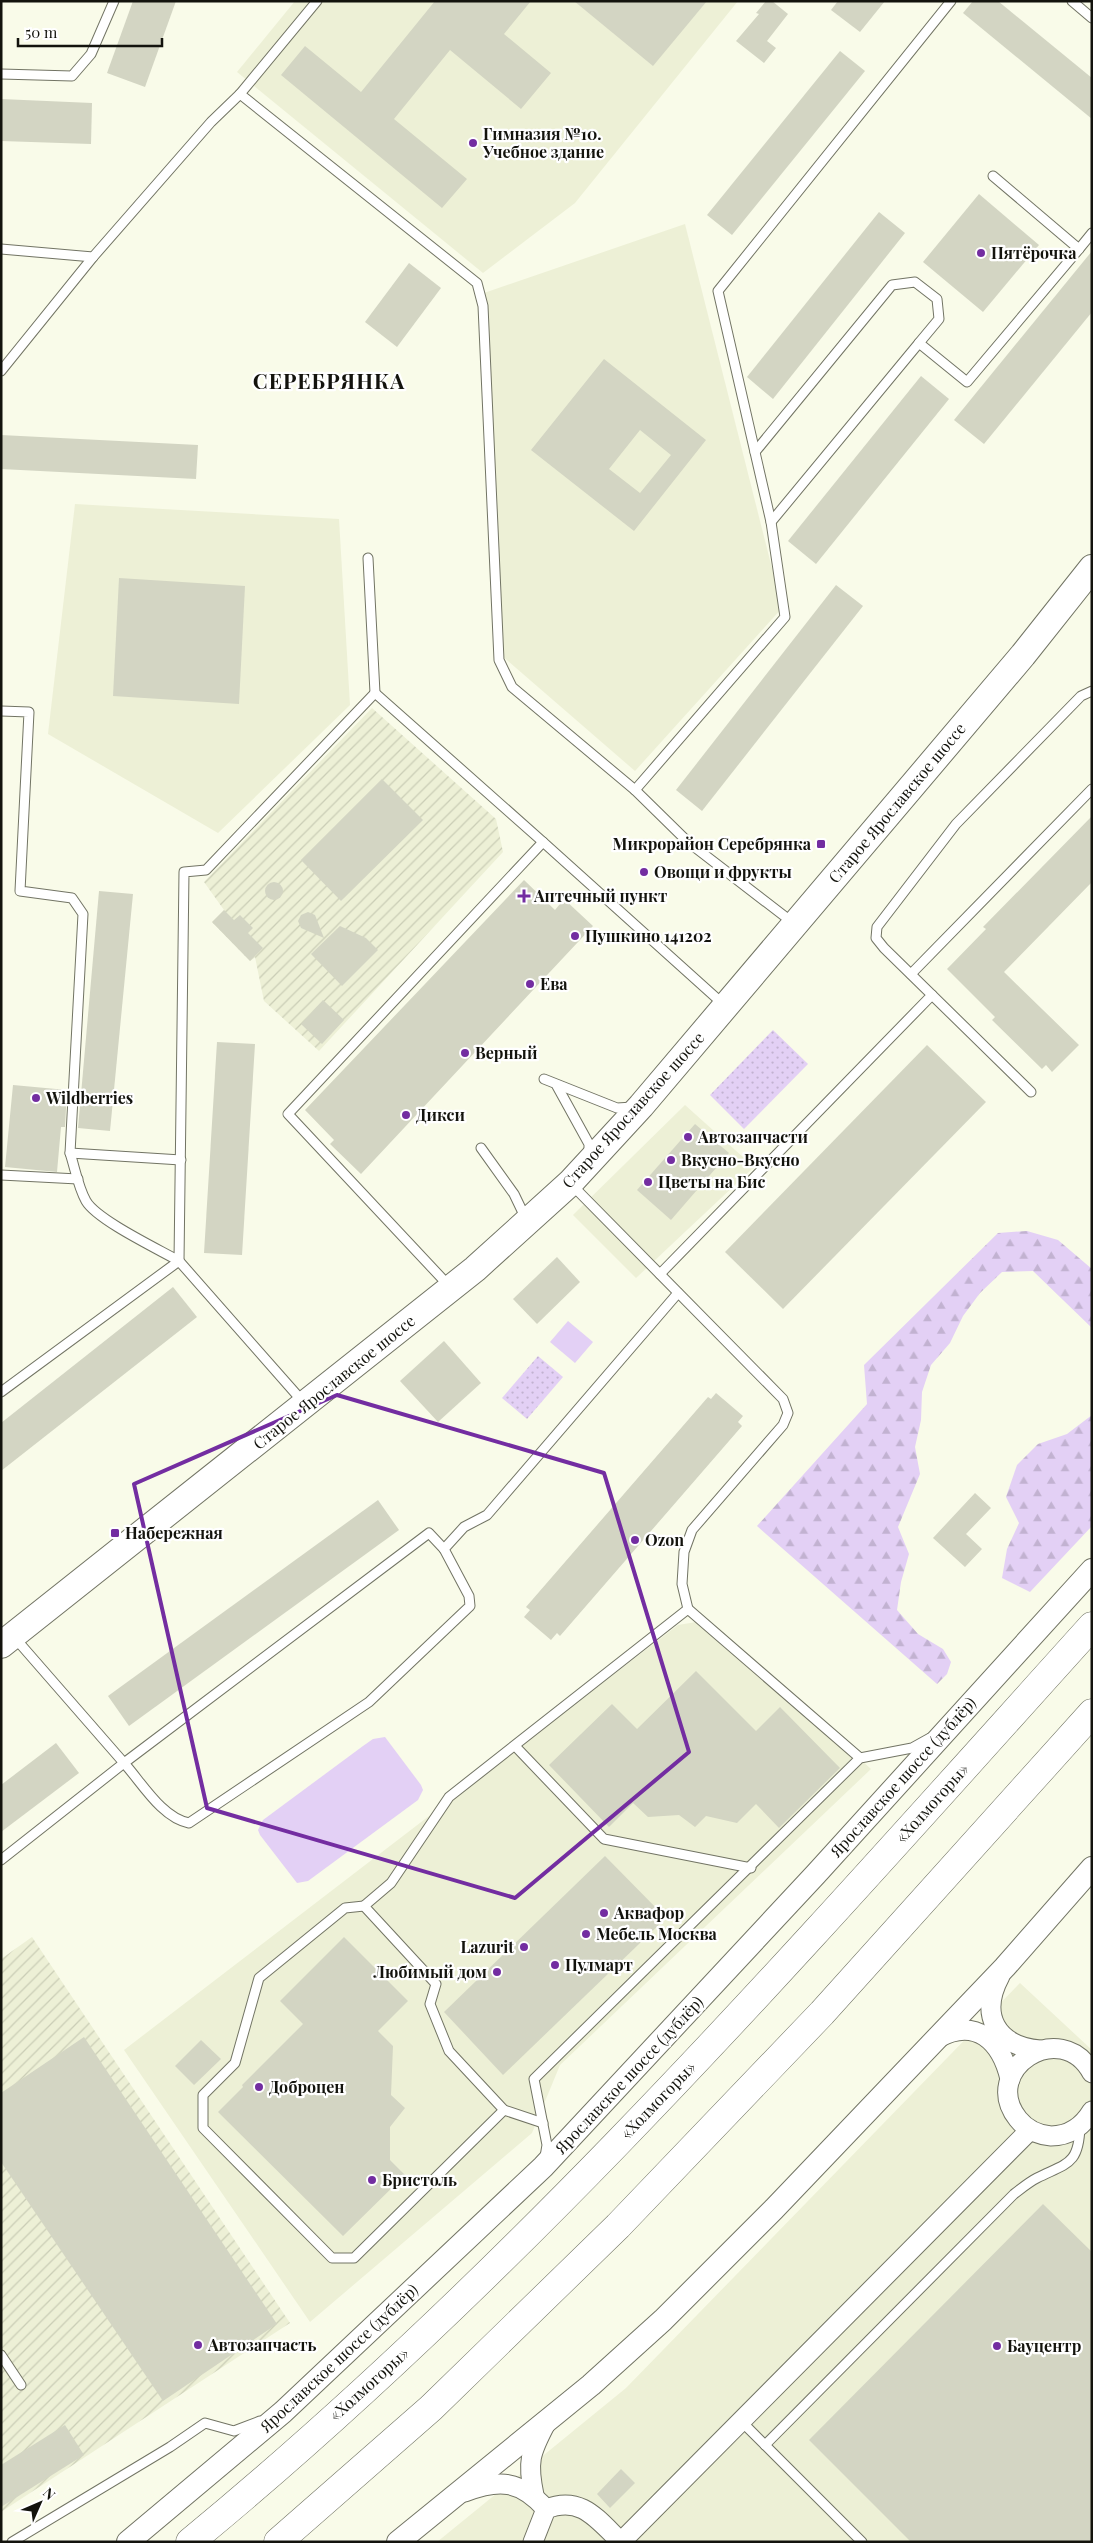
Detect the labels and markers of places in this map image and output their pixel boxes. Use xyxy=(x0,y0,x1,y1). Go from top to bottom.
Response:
place label: Гимназия №10. Учебное здание xyxy=(482,123,604,162)
marker: Гимназия №10. Учебное здание xyxy=(467,137,479,149)
place label: Пятёрочка xyxy=(991,242,1077,263)
marker: Пятёрочка xyxy=(975,247,987,259)
place label: Микрорайон Серебрянка xyxy=(613,833,812,854)
marker: Микрорайон Серебрянка xyxy=(815,838,827,850)
place label: Овощи и фрукты xyxy=(654,861,792,882)
marker: Овощи и фрукты xyxy=(638,866,650,878)
place label: Аптечный пункт xyxy=(533,885,667,906)
marker: Аптечный пункт xyxy=(518,890,530,902)
place label: Пушкино 141202 xyxy=(585,925,712,946)
marker: Пушкино 141202 xyxy=(569,930,581,942)
place label: Ева xyxy=(540,973,568,994)
marker: Ева xyxy=(524,978,536,990)
place label: Верный xyxy=(475,1042,538,1063)
marker: Верный xyxy=(459,1047,471,1059)
place label: Wildberries xyxy=(45,1087,133,1108)
marker: Wildberries xyxy=(30,1092,42,1104)
place label: Дикси xyxy=(416,1104,466,1125)
marker: Дикси xyxy=(400,1109,412,1121)
place label: Автозапчасти xyxy=(697,1126,809,1147)
marker: Автозапчасти xyxy=(682,1131,694,1143)
place label: Вкусно-Вкусно xyxy=(681,1149,800,1170)
marker: Вкусно-Вкусно xyxy=(665,1154,677,1166)
place label: Цветы на Бис xyxy=(658,1171,766,1192)
marker: Цветы на Бис xyxy=(642,1176,654,1188)
place label: Набережная xyxy=(125,1522,223,1543)
marker: Набережная xyxy=(109,1527,121,1539)
place label: Ozon xyxy=(645,1529,684,1550)
marker: Ozon xyxy=(629,1534,641,1546)
place label: Аквафор xyxy=(613,1902,684,1923)
marker: Аквафор xyxy=(598,1907,610,1919)
place label: Мебель Москва xyxy=(596,1923,718,1944)
marker: Мебель Москва xyxy=(580,1928,592,1940)
place label: Lazurit xyxy=(461,1936,514,1957)
marker: Lazurit xyxy=(518,1941,530,1953)
place label: Пулмарт xyxy=(565,1954,633,1975)
marker: Пулмарт xyxy=(549,1959,561,1971)
place label: Любимый дом xyxy=(373,1961,487,1982)
marker: Любимый дом xyxy=(491,1966,503,1978)
place label: Доброцен xyxy=(269,2076,345,2097)
marker: Доброцен xyxy=(253,2081,265,2093)
place label: Бристоль xyxy=(382,2169,457,2190)
marker: Бристоль xyxy=(366,2174,378,2186)
place label: Автозапчасть xyxy=(207,2334,317,2355)
place label: Бауцентр xyxy=(1007,2335,1081,2356)
marker: Автозапчасть xyxy=(192,2339,204,2351)
marker: Бауцентр xyxy=(991,2340,1003,2352)

